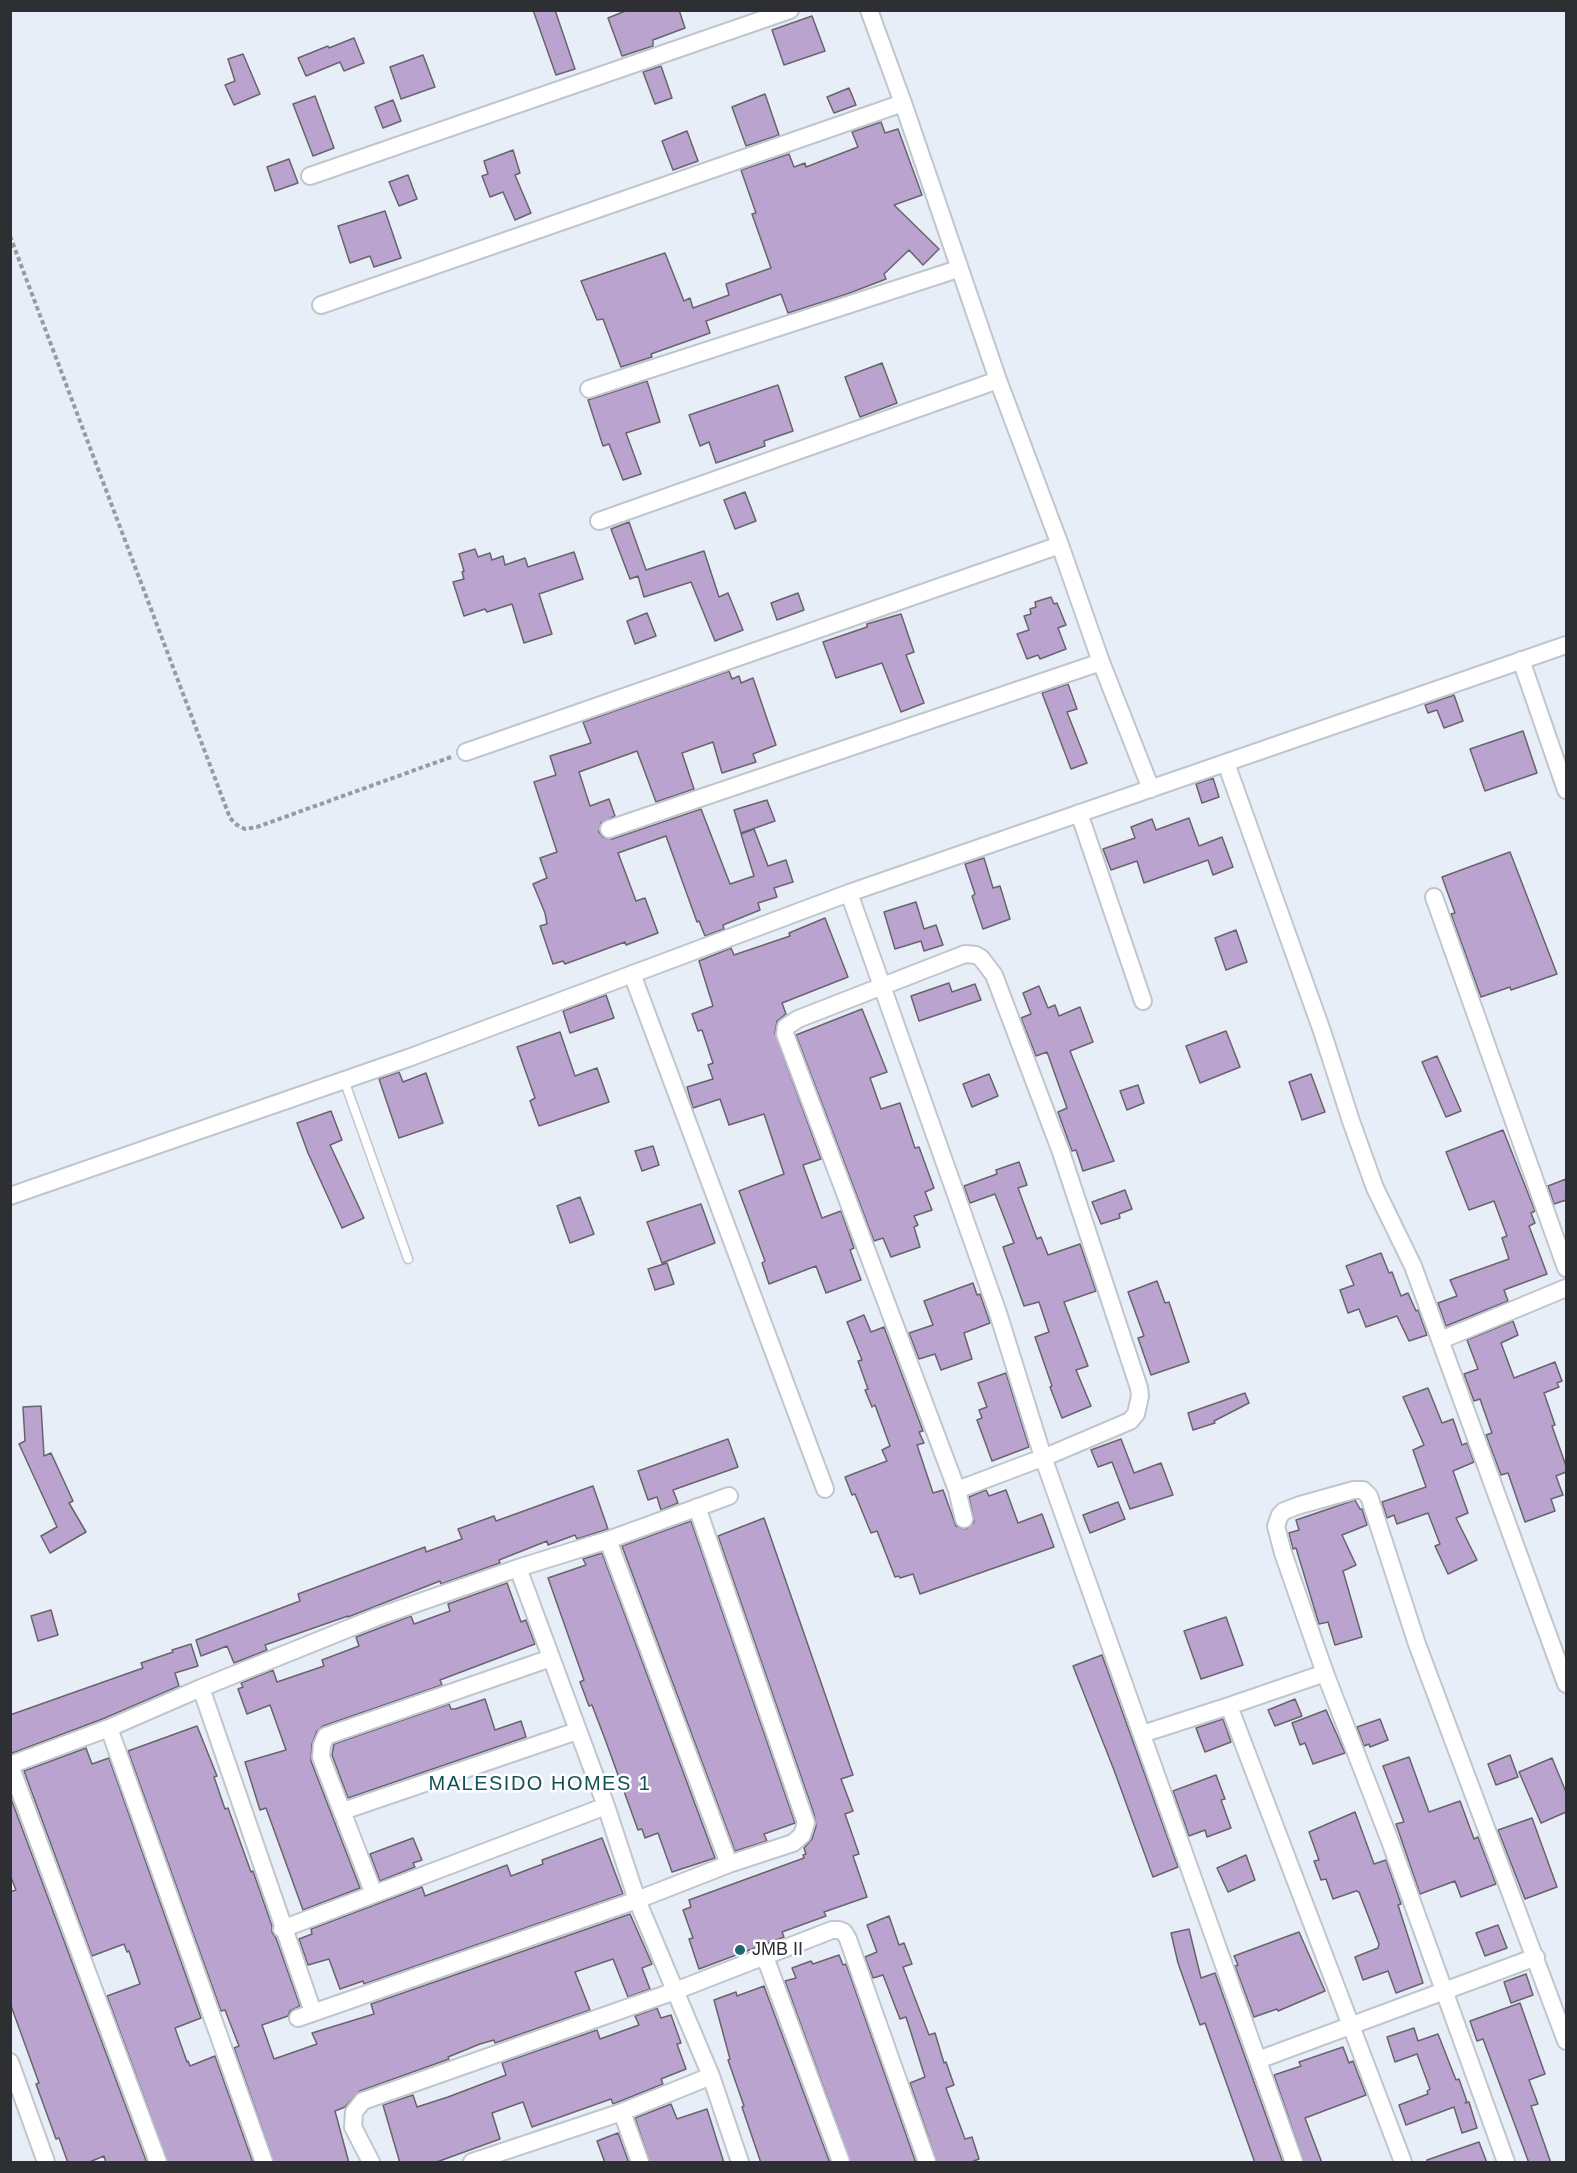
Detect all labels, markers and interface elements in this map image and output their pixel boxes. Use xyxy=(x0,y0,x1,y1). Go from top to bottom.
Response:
district label: MALESIDO HOMES 1 xyxy=(429,1772,651,1796)
place label: JMB II xyxy=(752,1939,803,1961)
marker: JMB II xyxy=(733,1943,747,1957)

